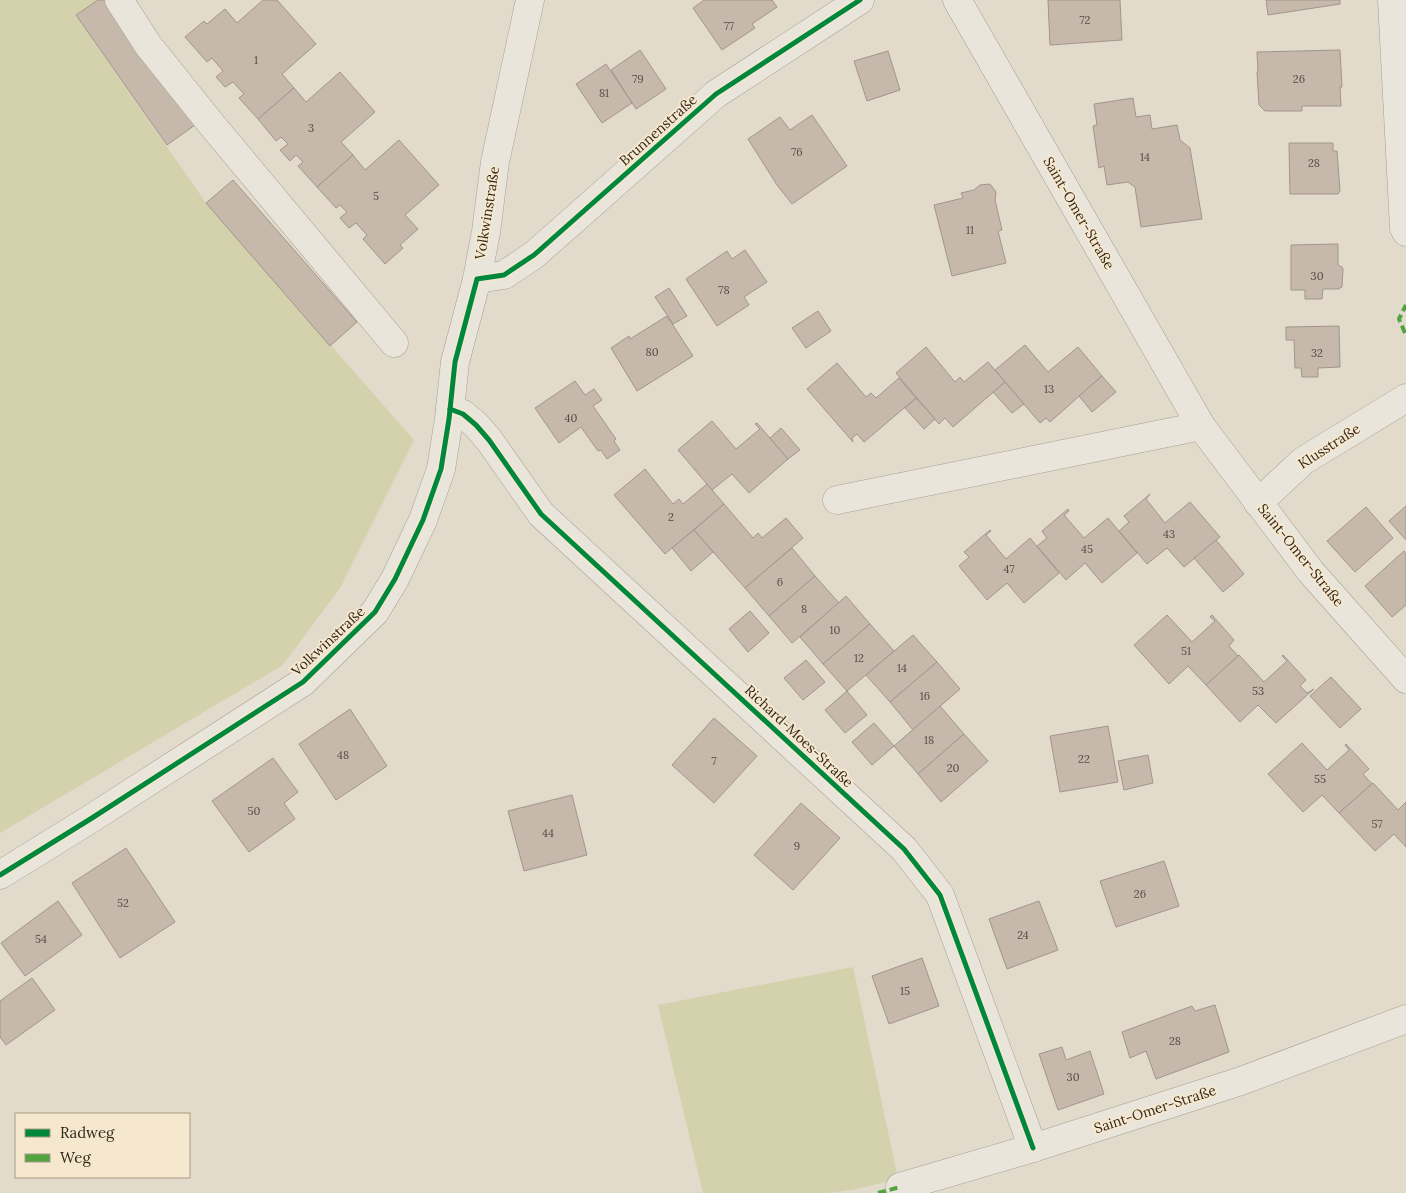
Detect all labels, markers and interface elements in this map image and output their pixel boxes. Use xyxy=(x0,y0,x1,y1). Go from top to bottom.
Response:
house number: 72 xyxy=(1080,13,1091,27)
house number: 77 xyxy=(724,19,734,33)
house number: 1 xyxy=(254,53,258,67)
house number: 79 xyxy=(632,72,644,86)
house number: 26 xyxy=(1293,72,1305,86)
house number: 81 xyxy=(599,86,609,100)
street label: Brunnenstraße xyxy=(615,90,701,170)
house number: 3 xyxy=(308,121,314,135)
house number: 76 xyxy=(791,145,803,159)
house number: 14 xyxy=(1140,150,1150,164)
street label: Saint-Omer-Straße xyxy=(1039,153,1119,273)
house number: 28 xyxy=(1308,156,1320,170)
street label: Volkwinstraße xyxy=(471,165,503,262)
house number: 5 xyxy=(373,189,379,203)
house number: 11 xyxy=(966,223,974,237)
house number: 30 xyxy=(1311,269,1324,283)
house number: 78 xyxy=(718,283,730,297)
house number: 80 xyxy=(645,345,659,359)
house number: 32 xyxy=(1311,346,1323,360)
house number: 13 xyxy=(1044,382,1054,396)
house number: 40 xyxy=(565,411,578,425)
street label: Klusstraße xyxy=(1295,419,1364,473)
street label: Saint-Omer-Straße xyxy=(1254,500,1348,610)
house number: 2 xyxy=(668,510,674,524)
house number: 43 xyxy=(1163,527,1175,541)
house number: 45 xyxy=(1081,542,1093,556)
house number: 47 xyxy=(1003,562,1015,576)
house number: 6 xyxy=(777,575,783,589)
street label: Volkwinstraße xyxy=(287,602,369,680)
house number: 8 xyxy=(801,602,807,616)
house number: 10 xyxy=(830,623,841,637)
house number: 51 xyxy=(1181,644,1191,658)
house number: 12 xyxy=(854,651,864,665)
house number: 14 xyxy=(897,661,907,675)
street label: Richard-Moes-Straße xyxy=(741,681,857,791)
house number: 53 xyxy=(1252,684,1264,698)
house number: 16 xyxy=(920,689,930,703)
house number: 18 xyxy=(924,733,934,747)
house number: 48 xyxy=(337,748,349,762)
house number: 22 xyxy=(1078,752,1090,766)
house number: 7 xyxy=(711,754,717,768)
house number: 20 xyxy=(947,761,960,775)
house number: 55 xyxy=(1314,772,1326,786)
house number: 50 xyxy=(248,804,261,818)
house number: 57 xyxy=(1371,817,1383,831)
house number: 44 xyxy=(542,826,554,840)
house number: 9 xyxy=(794,839,800,853)
house number: 26 xyxy=(1134,887,1146,901)
house number: 52 xyxy=(117,896,129,910)
house number: 24 xyxy=(1017,928,1029,942)
house number: 54 xyxy=(35,932,47,946)
house number: 15 xyxy=(900,984,910,998)
house number: 28 xyxy=(1169,1034,1181,1048)
house number: 30 xyxy=(1067,1070,1080,1084)
street label: Saint-Omer-Straße xyxy=(1092,1081,1219,1137)
legend xyxy=(15,1113,190,1178)
text: Radweg xyxy=(60,1123,115,1142)
text: Weg xyxy=(60,1148,91,1167)

